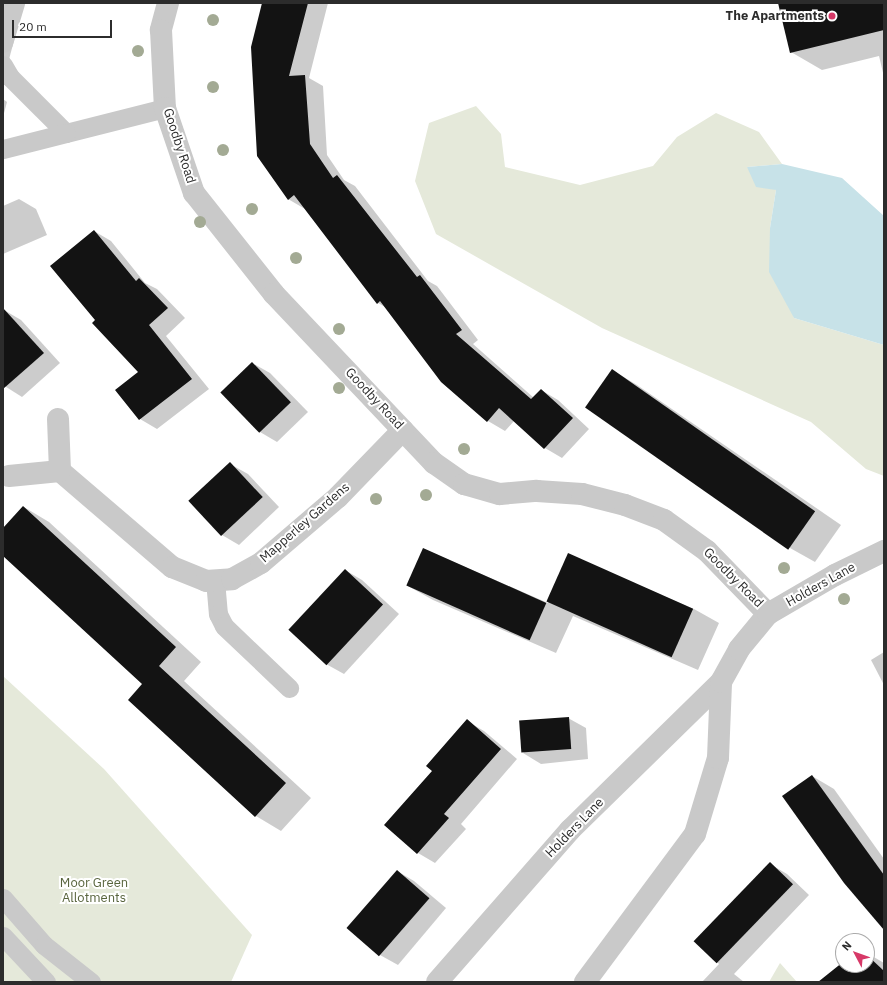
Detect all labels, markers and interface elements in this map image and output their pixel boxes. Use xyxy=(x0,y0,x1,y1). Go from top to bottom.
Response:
place label: The Apartments xyxy=(726,8,824,24)
marker: The Apartments xyxy=(827,11,837,21)
scale bar xyxy=(14,12,114,38)
text: 20 m xyxy=(19,19,47,34)
street label: Goodby Road xyxy=(160,106,198,186)
street label: Goodby Road xyxy=(342,365,406,433)
street label: Mapperley Gardens xyxy=(257,480,353,566)
street label: Goodby Road xyxy=(700,545,766,611)
street label: Holders Lane xyxy=(784,560,858,610)
street label: Holders Lane xyxy=(543,795,607,861)
park label: Moor Green Allotments xyxy=(60,876,128,907)
north arrow xyxy=(835,933,875,973)
text: N xyxy=(839,938,855,953)

